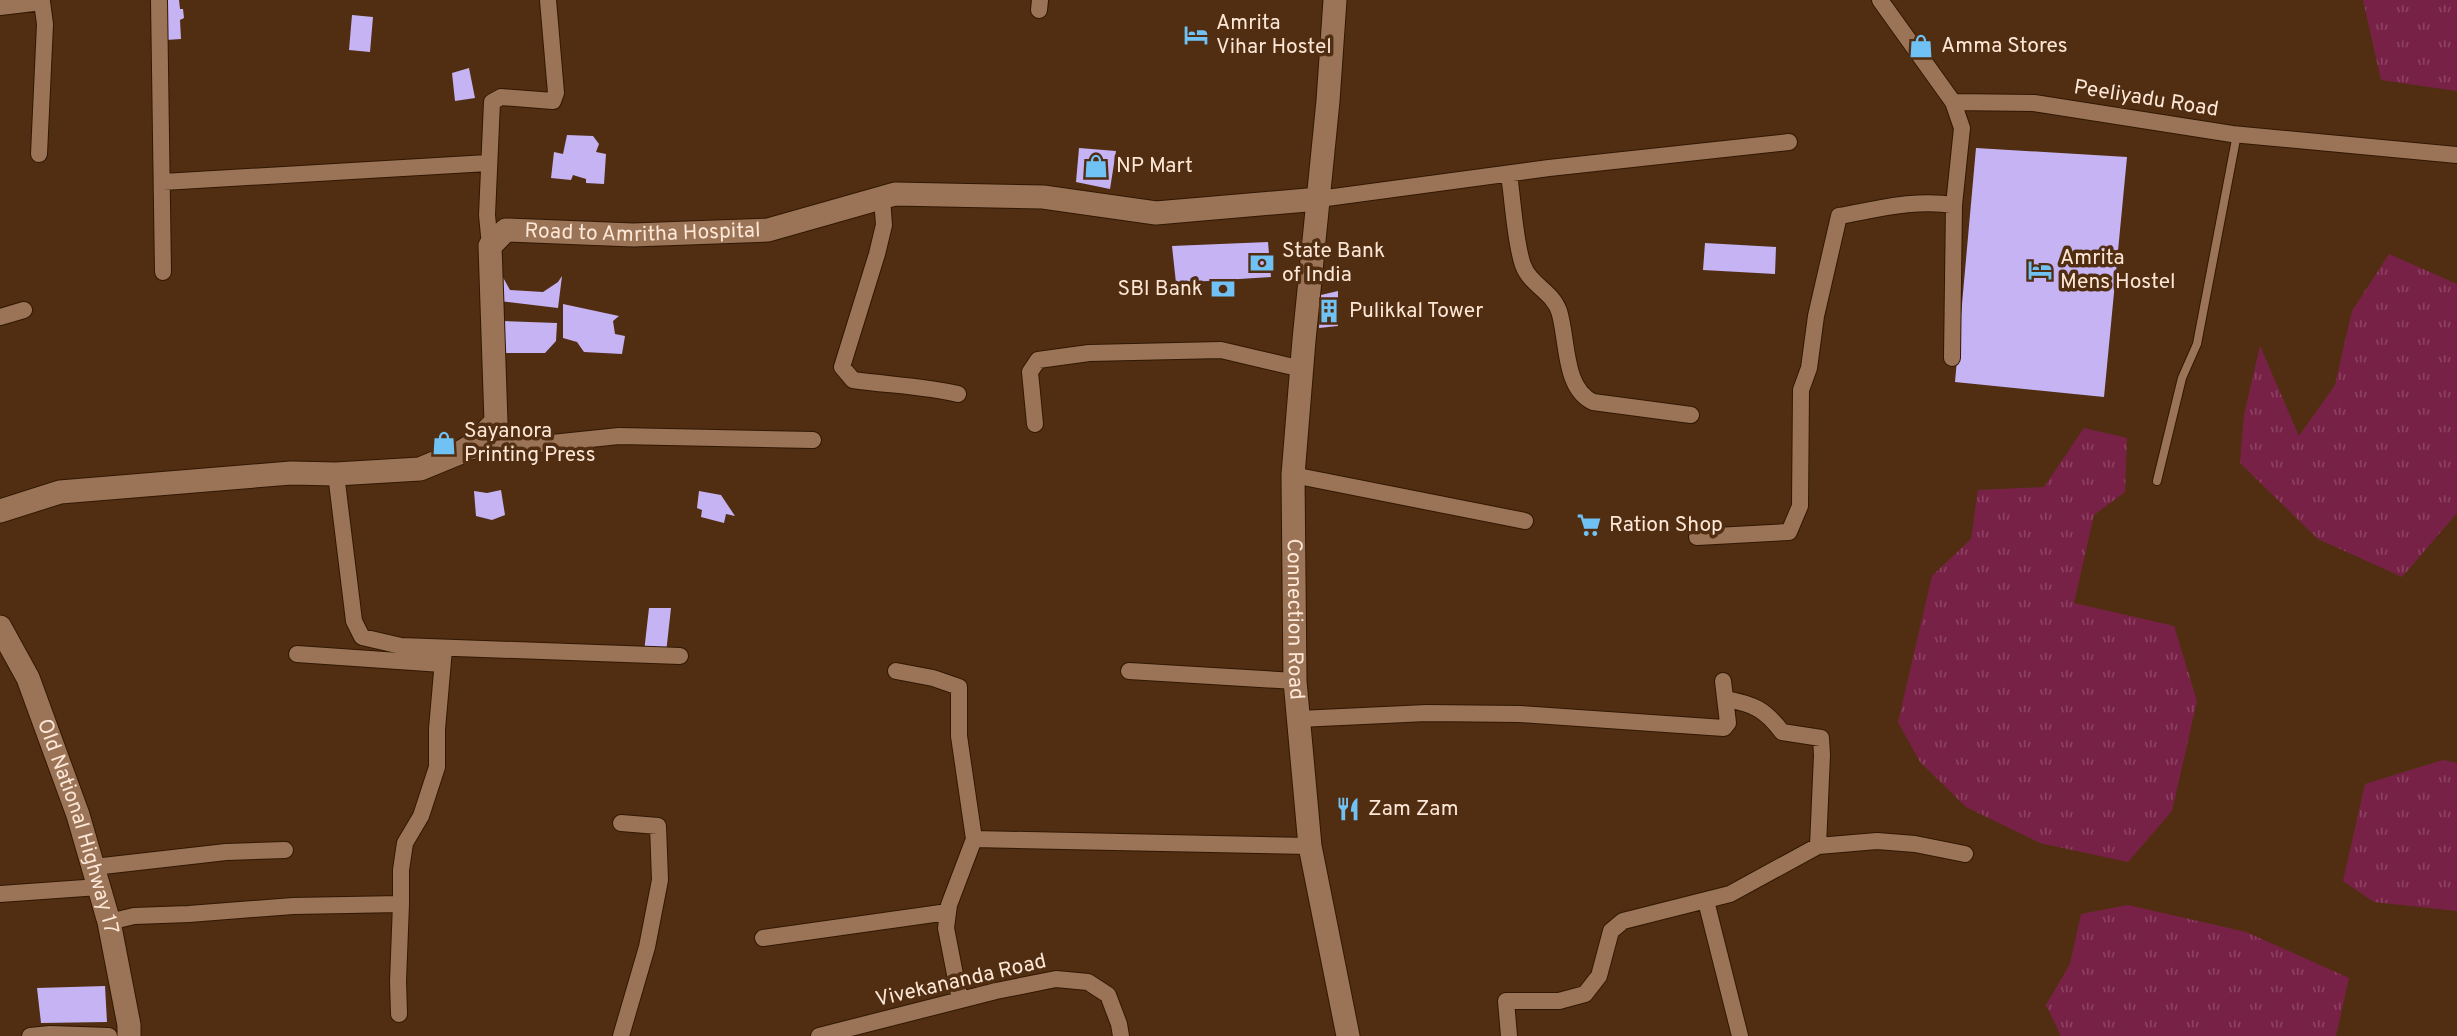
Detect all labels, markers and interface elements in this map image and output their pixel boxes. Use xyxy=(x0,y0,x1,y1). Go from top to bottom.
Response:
place label: Amrita Vihar Hostel xyxy=(1216,10,1332,61)
hotel icon: Amrita Vihar Hostel xyxy=(1182,21,1210,49)
shop icon: Amma Stores xyxy=(1907,32,1935,60)
place label: Amma Stores xyxy=(1941,33,2067,60)
street label: Peeliyadu Road xyxy=(2072,74,2220,124)
shop icon: NP Mart xyxy=(1082,152,1110,180)
place label: NP Mart xyxy=(1116,153,1193,180)
street label: Road to Amritha Hospital xyxy=(524,217,761,249)
place label: State Bank of India xyxy=(1282,238,1385,289)
place label: Amrita Mens Hostel xyxy=(2060,245,2175,296)
bank icon: State Bank of India xyxy=(1248,249,1276,277)
hotel icon: Amrita Mens Hostel xyxy=(2026,256,2054,284)
bank icon: SBI Bank xyxy=(1209,275,1237,303)
place label: SBI Bank xyxy=(1118,276,1203,303)
building icon: Pulikkal Tower xyxy=(1315,297,1343,325)
place label: Pulikkal Tower xyxy=(1349,298,1483,325)
place label: Sayanora Printing Press xyxy=(464,418,596,469)
shop icon: Sayanora Printing Press xyxy=(430,429,458,457)
supermarket icon: Ration Shop xyxy=(1575,511,1603,539)
place label: Ration Shop xyxy=(1609,512,1723,539)
street label: Connection Road xyxy=(1280,538,1310,701)
street label: Old National Highway 17 xyxy=(31,715,125,936)
restaurant icon: Zam Zam xyxy=(1334,795,1362,823)
place label: Zam Zam xyxy=(1368,796,1458,823)
street label: Vivekananda Road xyxy=(873,948,1049,1014)

